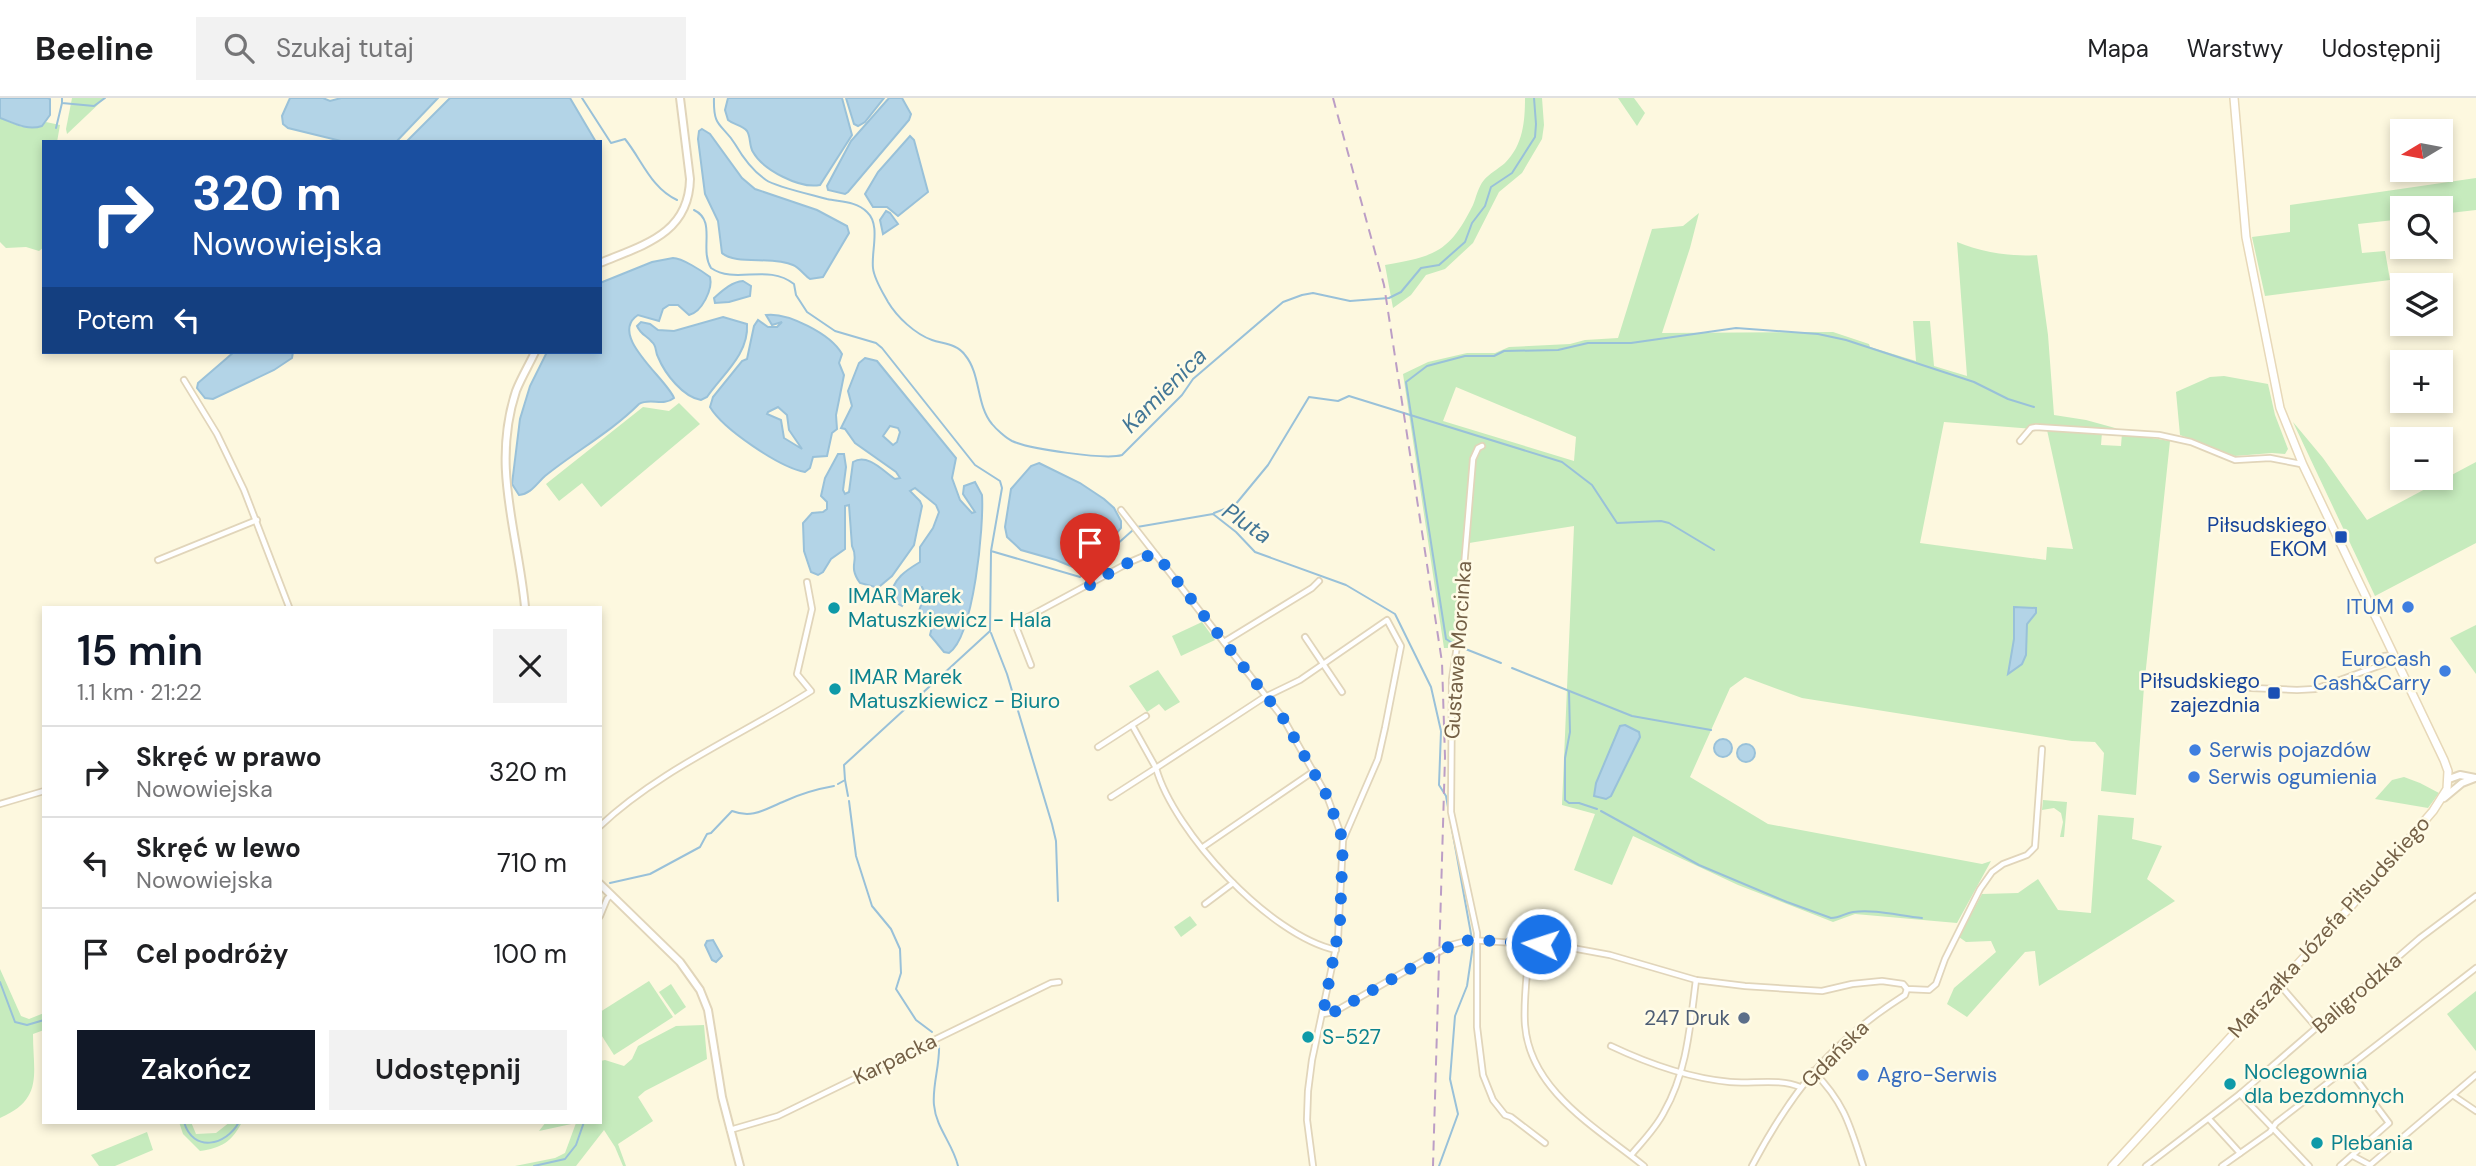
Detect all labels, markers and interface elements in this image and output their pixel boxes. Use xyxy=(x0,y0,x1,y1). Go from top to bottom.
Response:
search box xyxy=(196,17,686,80)
text: Beeline xyxy=(35,27,154,70)
icon: search xyxy=(220,29,258,67)
text: Szukaj tutaj xyxy=(276,31,414,65)
text: Mapa xyxy=(2087,33,2149,64)
text: Warstwy xyxy=(2187,33,2283,64)
text: Udostępnij xyxy=(2321,33,2441,64)
north arrow xyxy=(2390,119,2454,182)
map controls xyxy=(2390,119,2453,490)
text: 320 m xyxy=(192,161,342,225)
icon: right xyxy=(77,168,168,259)
button: search xyxy=(2390,196,2453,259)
text: Nowowiejska xyxy=(192,223,382,265)
button: layers xyxy=(2390,273,2453,336)
icon: left xyxy=(168,301,206,339)
text: Potem xyxy=(77,303,154,337)
water label: Kamienica xyxy=(1115,341,1213,439)
button: + xyxy=(2390,350,2453,413)
button: − xyxy=(2390,427,2453,490)
water label: Pluta xyxy=(1216,496,1278,550)
place label: Piłsudskiego EKOM xyxy=(2207,511,2327,563)
pin xyxy=(1060,513,1120,585)
icon: arrive xyxy=(1071,524,1109,562)
marker: Piłsudskiego EKOM xyxy=(2333,529,2349,545)
street label: Gustawa Morcinka xyxy=(1438,560,1478,740)
place label: IMAR Marek Matuszkiewicz - Hala xyxy=(848,582,1051,634)
place label: ITUM xyxy=(2346,593,2394,621)
marker: ITUM xyxy=(2400,599,2416,615)
marker: IMAR Marek Matuszkiewicz - Hala xyxy=(826,600,842,616)
text: 15 min xyxy=(77,623,203,678)
button: close xyxy=(493,629,567,703)
place label: Eurocash Cash&Carry xyxy=(2313,645,2431,697)
place label: IMAR Marek Matuszkiewicz - Biuro xyxy=(849,663,1060,715)
marker: Eurocash Cash&Carry xyxy=(2437,663,2453,679)
place label: Piłsudskiego zajezdnia xyxy=(2140,667,2260,719)
text: 1.1 km · 21:22 xyxy=(77,677,202,707)
marker: IMAR Marek Matuszkiewicz - Biuro xyxy=(827,681,843,697)
marker: Piłsudskiego zajezdnia xyxy=(2266,685,2282,701)
place label: Serwis pojazdów xyxy=(2209,736,2371,764)
text: Skręć w prawo xyxy=(136,740,322,774)
marker: Serwis pojazdów xyxy=(2187,742,2203,758)
icon: right xyxy=(77,753,115,791)
text: 320 m xyxy=(489,755,567,789)
place label: Serwis ogumienia xyxy=(2208,763,2377,791)
marker: Serwis ogumienia xyxy=(2186,769,2202,785)
text: Nowowiejska xyxy=(136,774,273,804)
street label: Marszałka Józefa Piłsudskiego xyxy=(2222,810,2436,1044)
text: Skręć w lewo xyxy=(136,831,301,865)
icon: left xyxy=(77,844,115,882)
text: 710 m xyxy=(497,846,567,880)
text: Nowowiejska xyxy=(136,865,273,895)
position arrow xyxy=(1504,907,1578,981)
icon: arrive xyxy=(77,935,115,973)
text: Cel podróży xyxy=(136,937,289,971)
text: 100 m xyxy=(493,937,567,971)
street label: Baligrodzka xyxy=(2306,946,2408,1040)
place label: 247 Druk xyxy=(1644,1004,1730,1032)
marker: 247 Druk xyxy=(1736,1010,1752,1026)
street label: Gdańska xyxy=(1795,1014,1875,1094)
place label: S-527 xyxy=(1322,1023,1381,1051)
street label: Karpacka xyxy=(849,1027,941,1091)
marker: S-527 xyxy=(1300,1029,1316,1045)
button: Zakończ xyxy=(77,1030,315,1110)
button: Udostępnij xyxy=(329,1030,567,1110)
place label: Noclegownia dla bezdomnych xyxy=(2244,1058,2404,1110)
place label: Agro-Serwis xyxy=(1877,1061,1997,1089)
marker: Agro-Serwis xyxy=(1855,1067,1871,1083)
marker: Noclegownia dla bezdomnych xyxy=(2222,1076,2238,1092)
place label: Plebania xyxy=(2331,1129,2413,1157)
marker: Plebania xyxy=(2309,1135,2325,1151)

